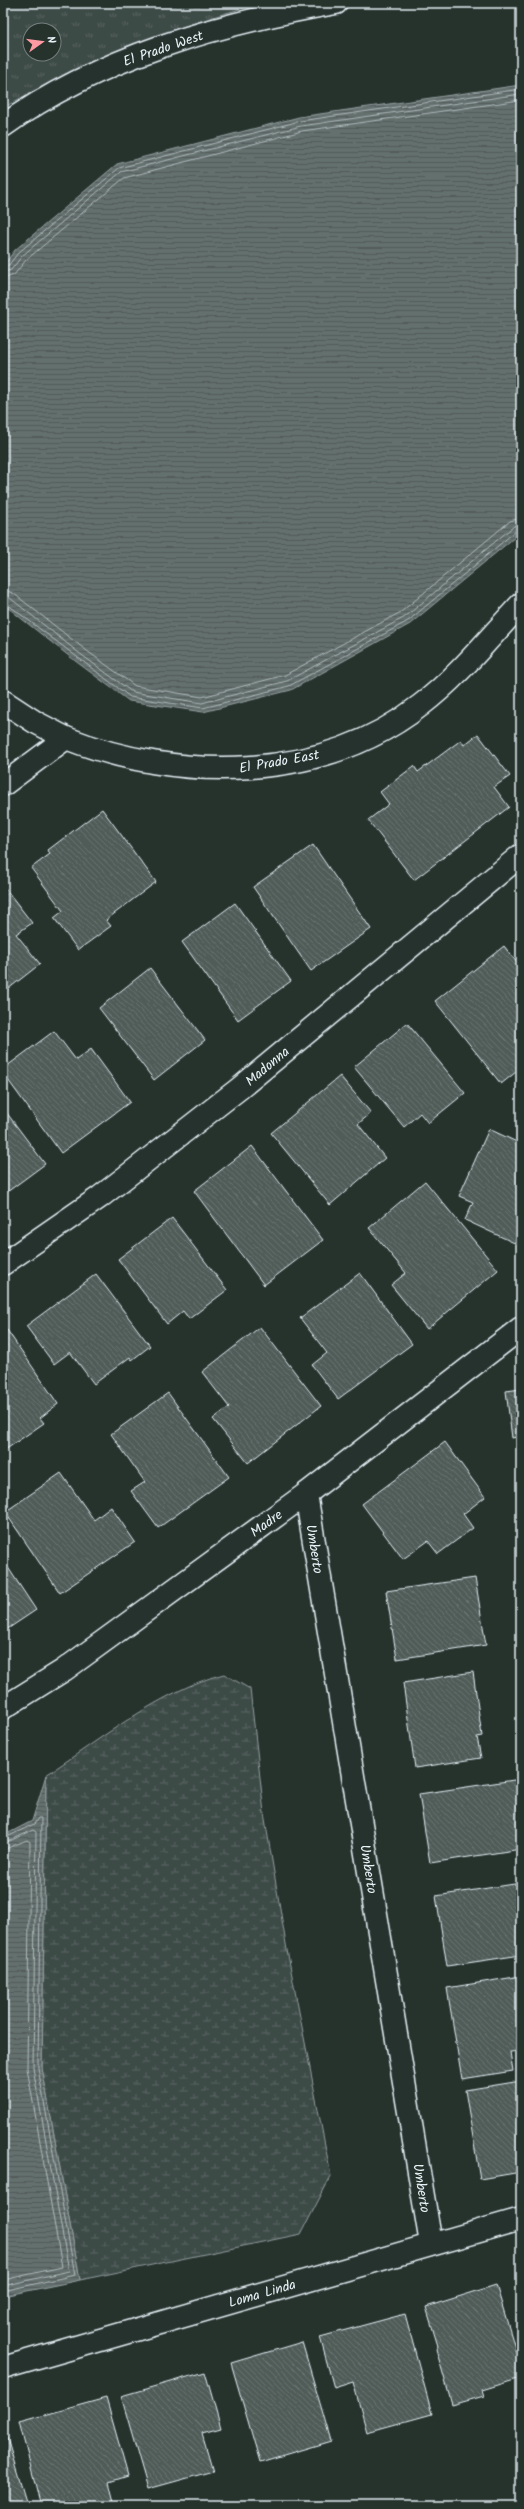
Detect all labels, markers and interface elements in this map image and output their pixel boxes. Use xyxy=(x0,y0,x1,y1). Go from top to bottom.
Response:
north arrow xyxy=(22,22,62,62)
street label: El Prado West xyxy=(120,25,207,73)
text: N xyxy=(41,34,60,45)
street label: El Prado East xyxy=(237,744,322,780)
street label: Madonna xyxy=(240,1041,295,1092)
street label: Madre xyxy=(246,1504,288,1543)
street label: Umberto xyxy=(299,1523,329,1575)
street label: Umberto xyxy=(353,1843,383,1895)
street label: Umberto xyxy=(406,2162,436,2214)
street label: Loma Linda xyxy=(226,2274,299,2314)

